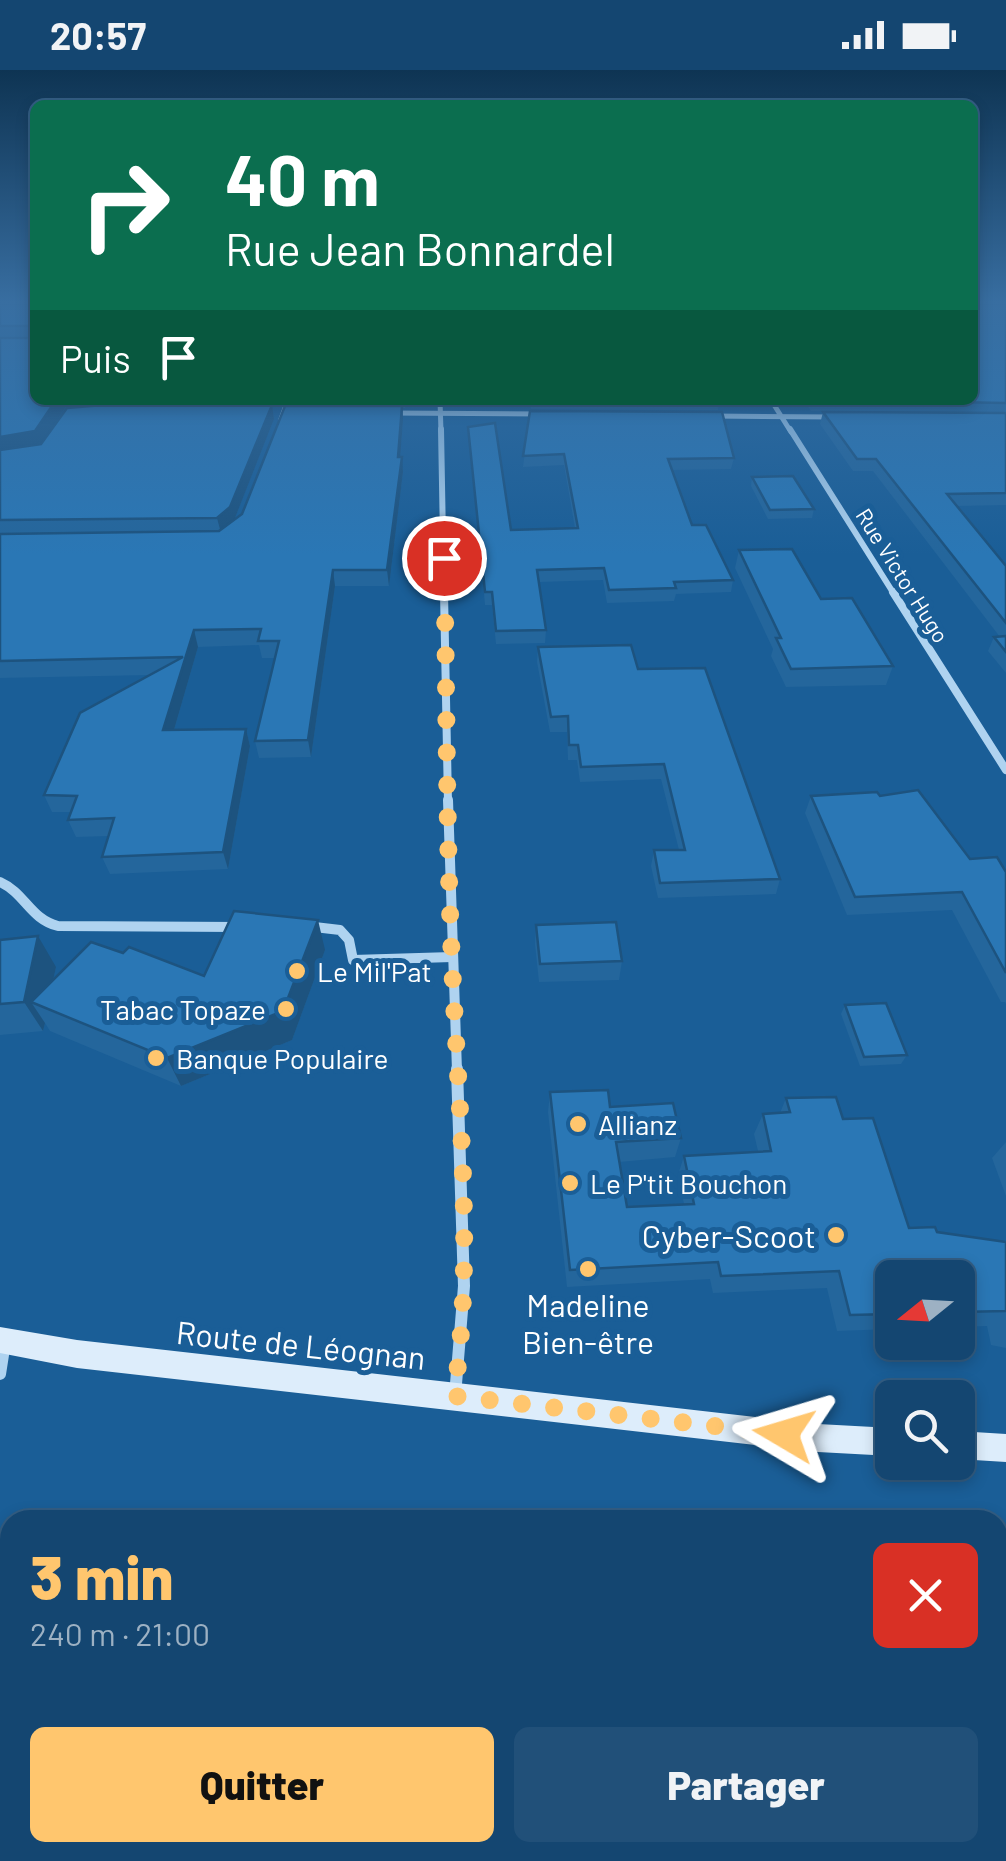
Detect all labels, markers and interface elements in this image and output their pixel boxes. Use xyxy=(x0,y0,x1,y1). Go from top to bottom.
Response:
text: 20:57 xyxy=(50,12,146,58)
text: 40 m xyxy=(225,136,380,220)
icon: right xyxy=(60,140,190,270)
text: Rue Jean Bonnardel xyxy=(225,221,615,275)
icon: arrive xyxy=(151,330,206,385)
text: Puis xyxy=(60,335,131,381)
street label: Rue Victor Hugo xyxy=(851,503,955,647)
pin xyxy=(402,516,487,601)
icon: arrive xyxy=(417,531,472,586)
place label: Le Mil'Pat xyxy=(317,954,432,988)
marker: Le Mil'Pat xyxy=(286,960,308,982)
place label: Tabac Topaze xyxy=(100,992,266,1026)
marker: Tabac Topaze xyxy=(275,998,297,1020)
place label: Banque Populaire xyxy=(176,1041,388,1075)
marker: Banque Populaire xyxy=(145,1047,167,1069)
place label: Allianz xyxy=(598,1107,677,1141)
marker: Allianz xyxy=(567,1113,589,1135)
place label: Le P'tit Bouchon xyxy=(590,1166,787,1200)
marker: Le P'tit Bouchon xyxy=(559,1172,581,1194)
place label: Cyber-Scoot xyxy=(642,1216,816,1254)
marker: Cyber-Scoot xyxy=(825,1224,847,1246)
marker: Madeline Bien-être xyxy=(577,1258,599,1280)
north arrow xyxy=(875,1260,975,1360)
map controls xyxy=(875,1260,975,1480)
place label: Madeline Bien-être xyxy=(522,1285,654,1360)
street label: Route de Léognan xyxy=(175,1312,427,1376)
button: search xyxy=(875,1380,975,1480)
position arrow xyxy=(732,1382,836,1486)
text: 3 min xyxy=(30,1540,174,1612)
button: close xyxy=(873,1543,978,1648)
text: 240 m · 21:00 xyxy=(30,1614,210,1652)
button: Quitter xyxy=(30,1727,494,1842)
button: Partager xyxy=(514,1727,978,1842)

